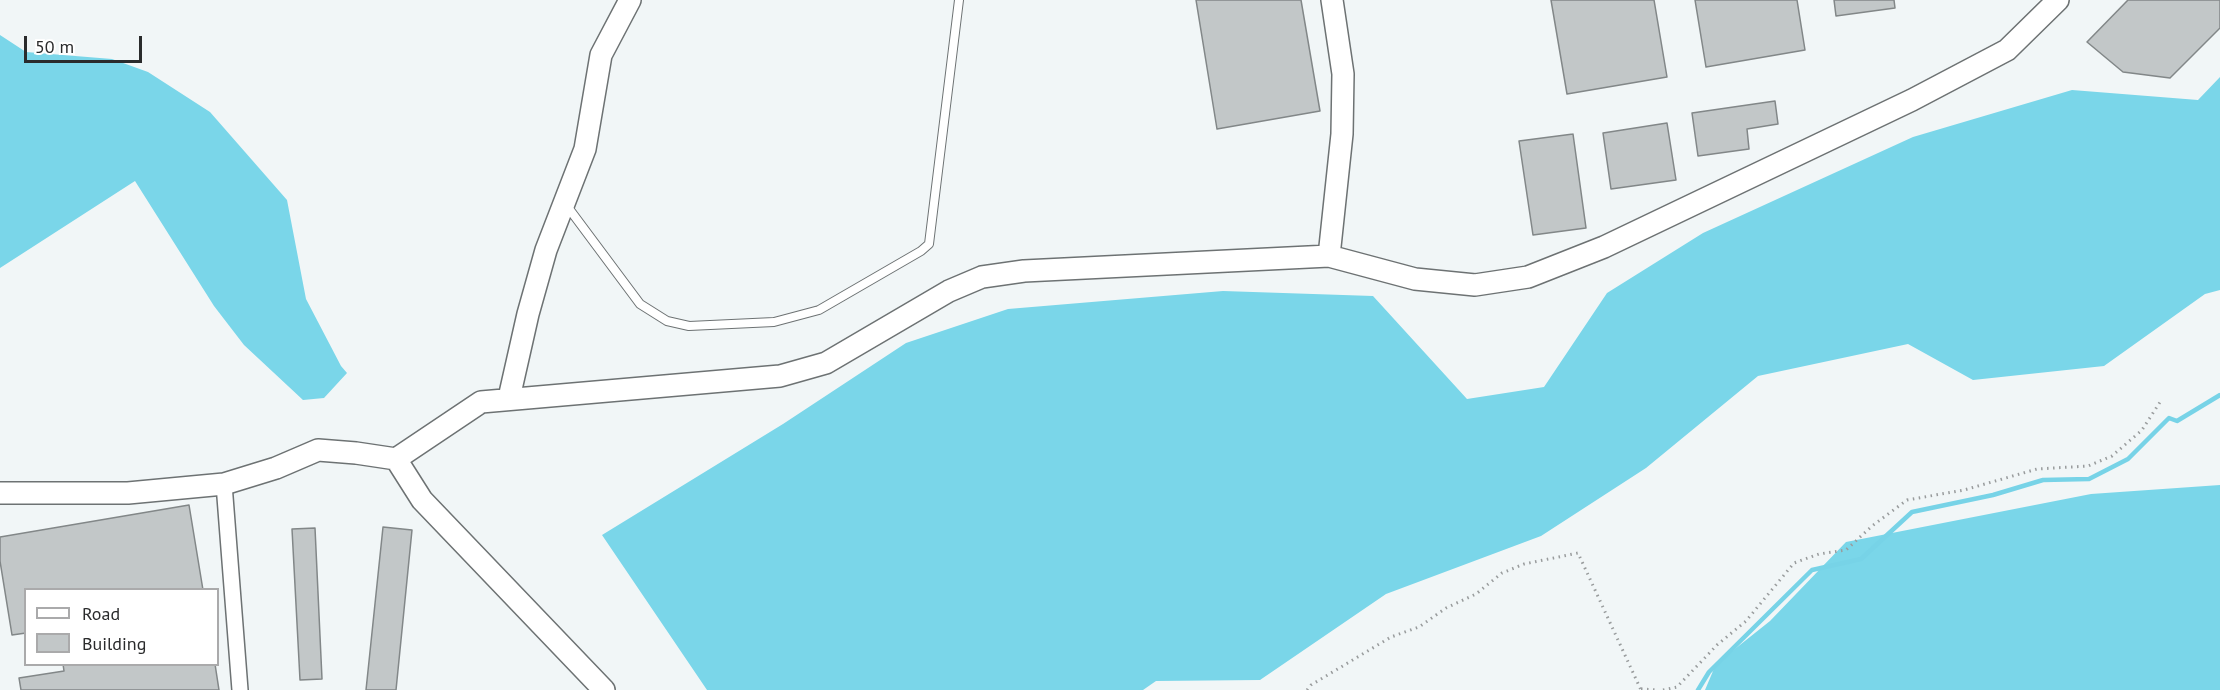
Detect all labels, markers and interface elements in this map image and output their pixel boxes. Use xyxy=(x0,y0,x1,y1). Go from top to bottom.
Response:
scale bar xyxy=(27,24,146,62)
text: 50 m xyxy=(35,35,74,58)
legend xyxy=(24,588,219,666)
text: Road xyxy=(82,602,120,625)
text: Building xyxy=(82,632,146,655)

